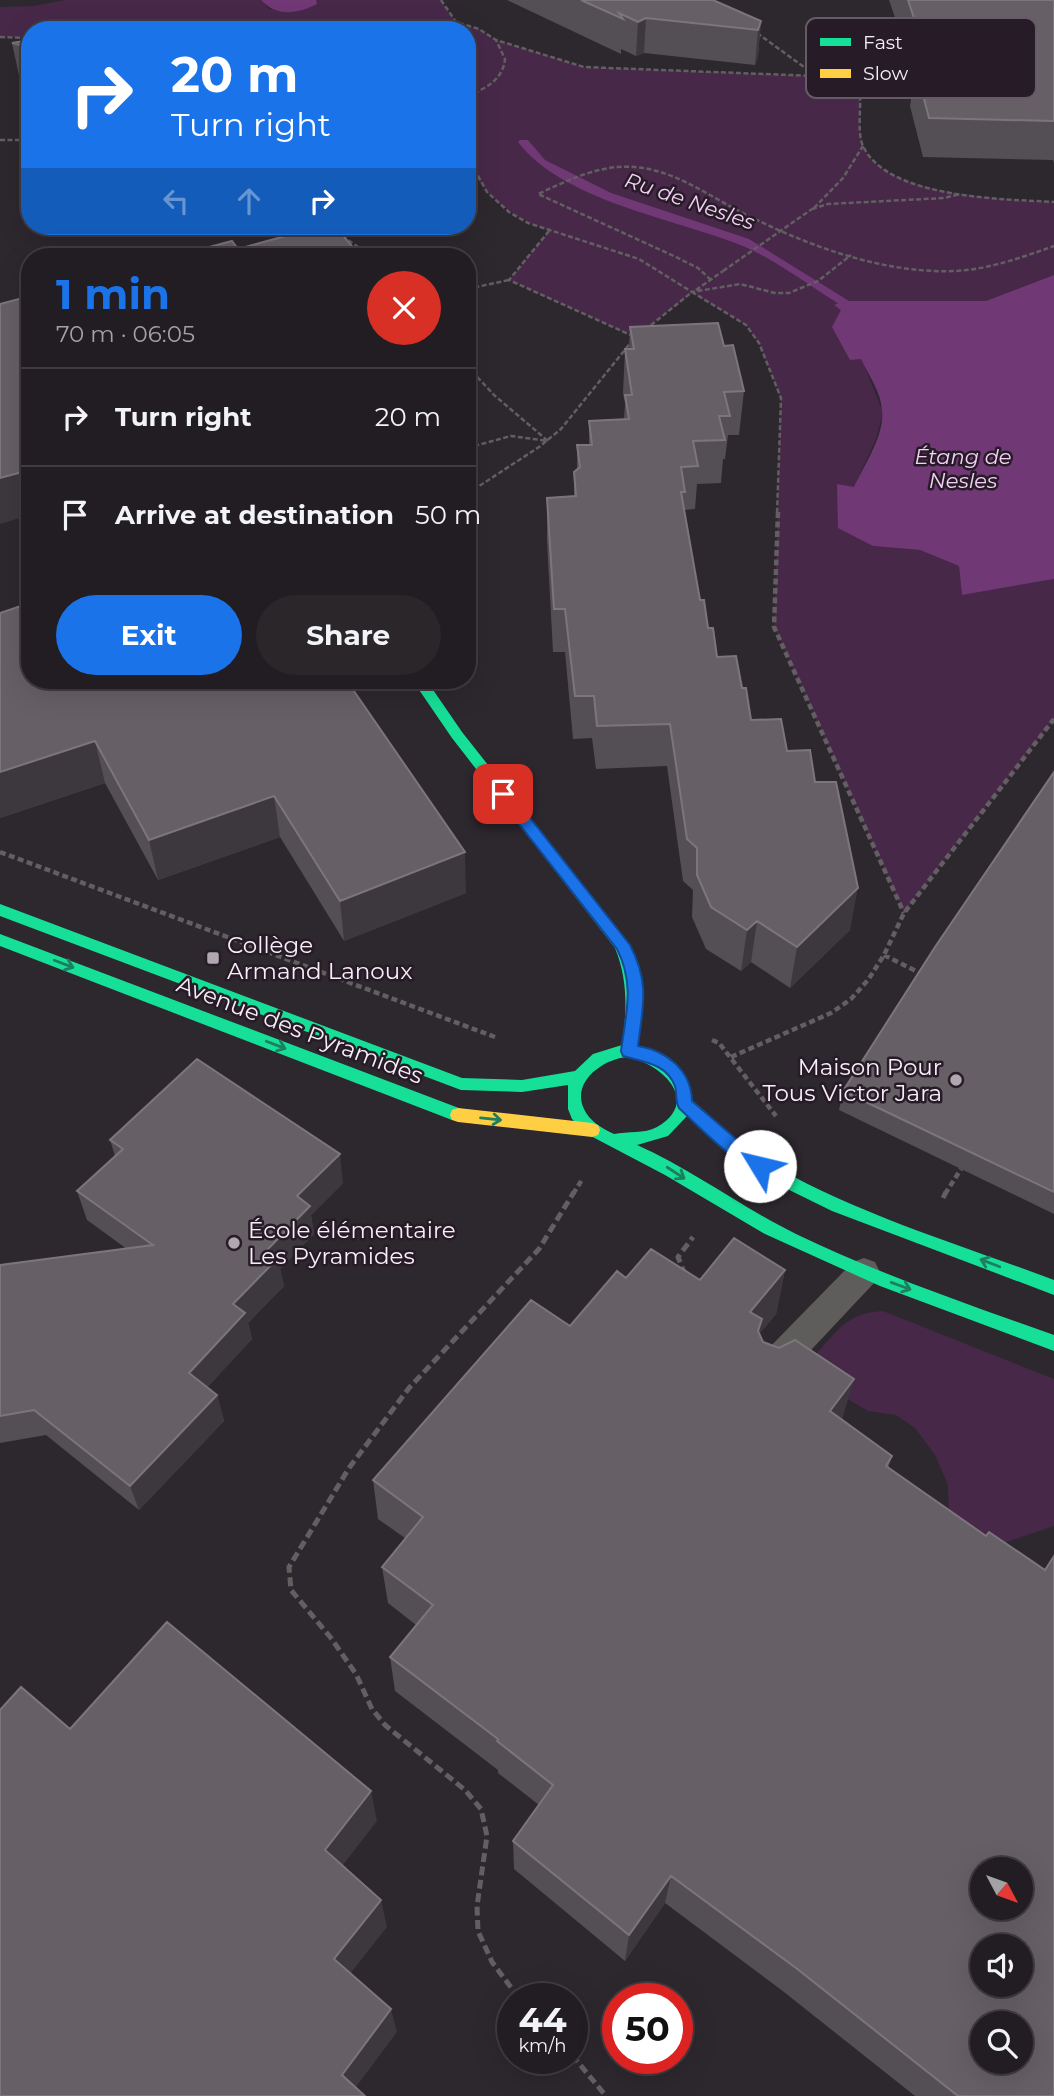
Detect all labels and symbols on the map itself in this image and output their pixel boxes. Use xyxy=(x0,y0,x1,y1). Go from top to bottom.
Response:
legend xyxy=(806,18,1036,98)
text: Fast xyxy=(863,31,903,54)
text: Slow xyxy=(863,62,908,85)
water label: Ru de Nesles xyxy=(622,167,758,235)
water label: Étang de Nesles xyxy=(914,444,1012,493)
pin xyxy=(473,764,533,824)
place label: Collège Armand Lanoux xyxy=(227,931,413,985)
marker: Collège Armand Lanoux xyxy=(205,950,221,966)
one-way arrow xyxy=(52,959,74,972)
street label: Avenue des Pyramides xyxy=(173,970,427,1090)
one-way arrow xyxy=(265,1040,287,1053)
place label: Maison Pour Tous Victor Jara xyxy=(762,1053,942,1107)
marker: Maison Pour Tous Victor Jara xyxy=(948,1072,964,1088)
one-way arrow xyxy=(479,1113,501,1126)
position arrow xyxy=(723,1129,797,1203)
one-way arrow xyxy=(666,1166,685,1181)
place label: École élémentaire Les Pyramides xyxy=(248,1216,456,1270)
marker: École élémentaire Les Pyramides xyxy=(226,1235,242,1251)
one-way arrow xyxy=(980,1256,1002,1269)
one-way arrow xyxy=(889,1280,911,1293)
north arrow xyxy=(970,1857,1032,1920)
speed limit sign: 50 xyxy=(602,1983,693,2074)

